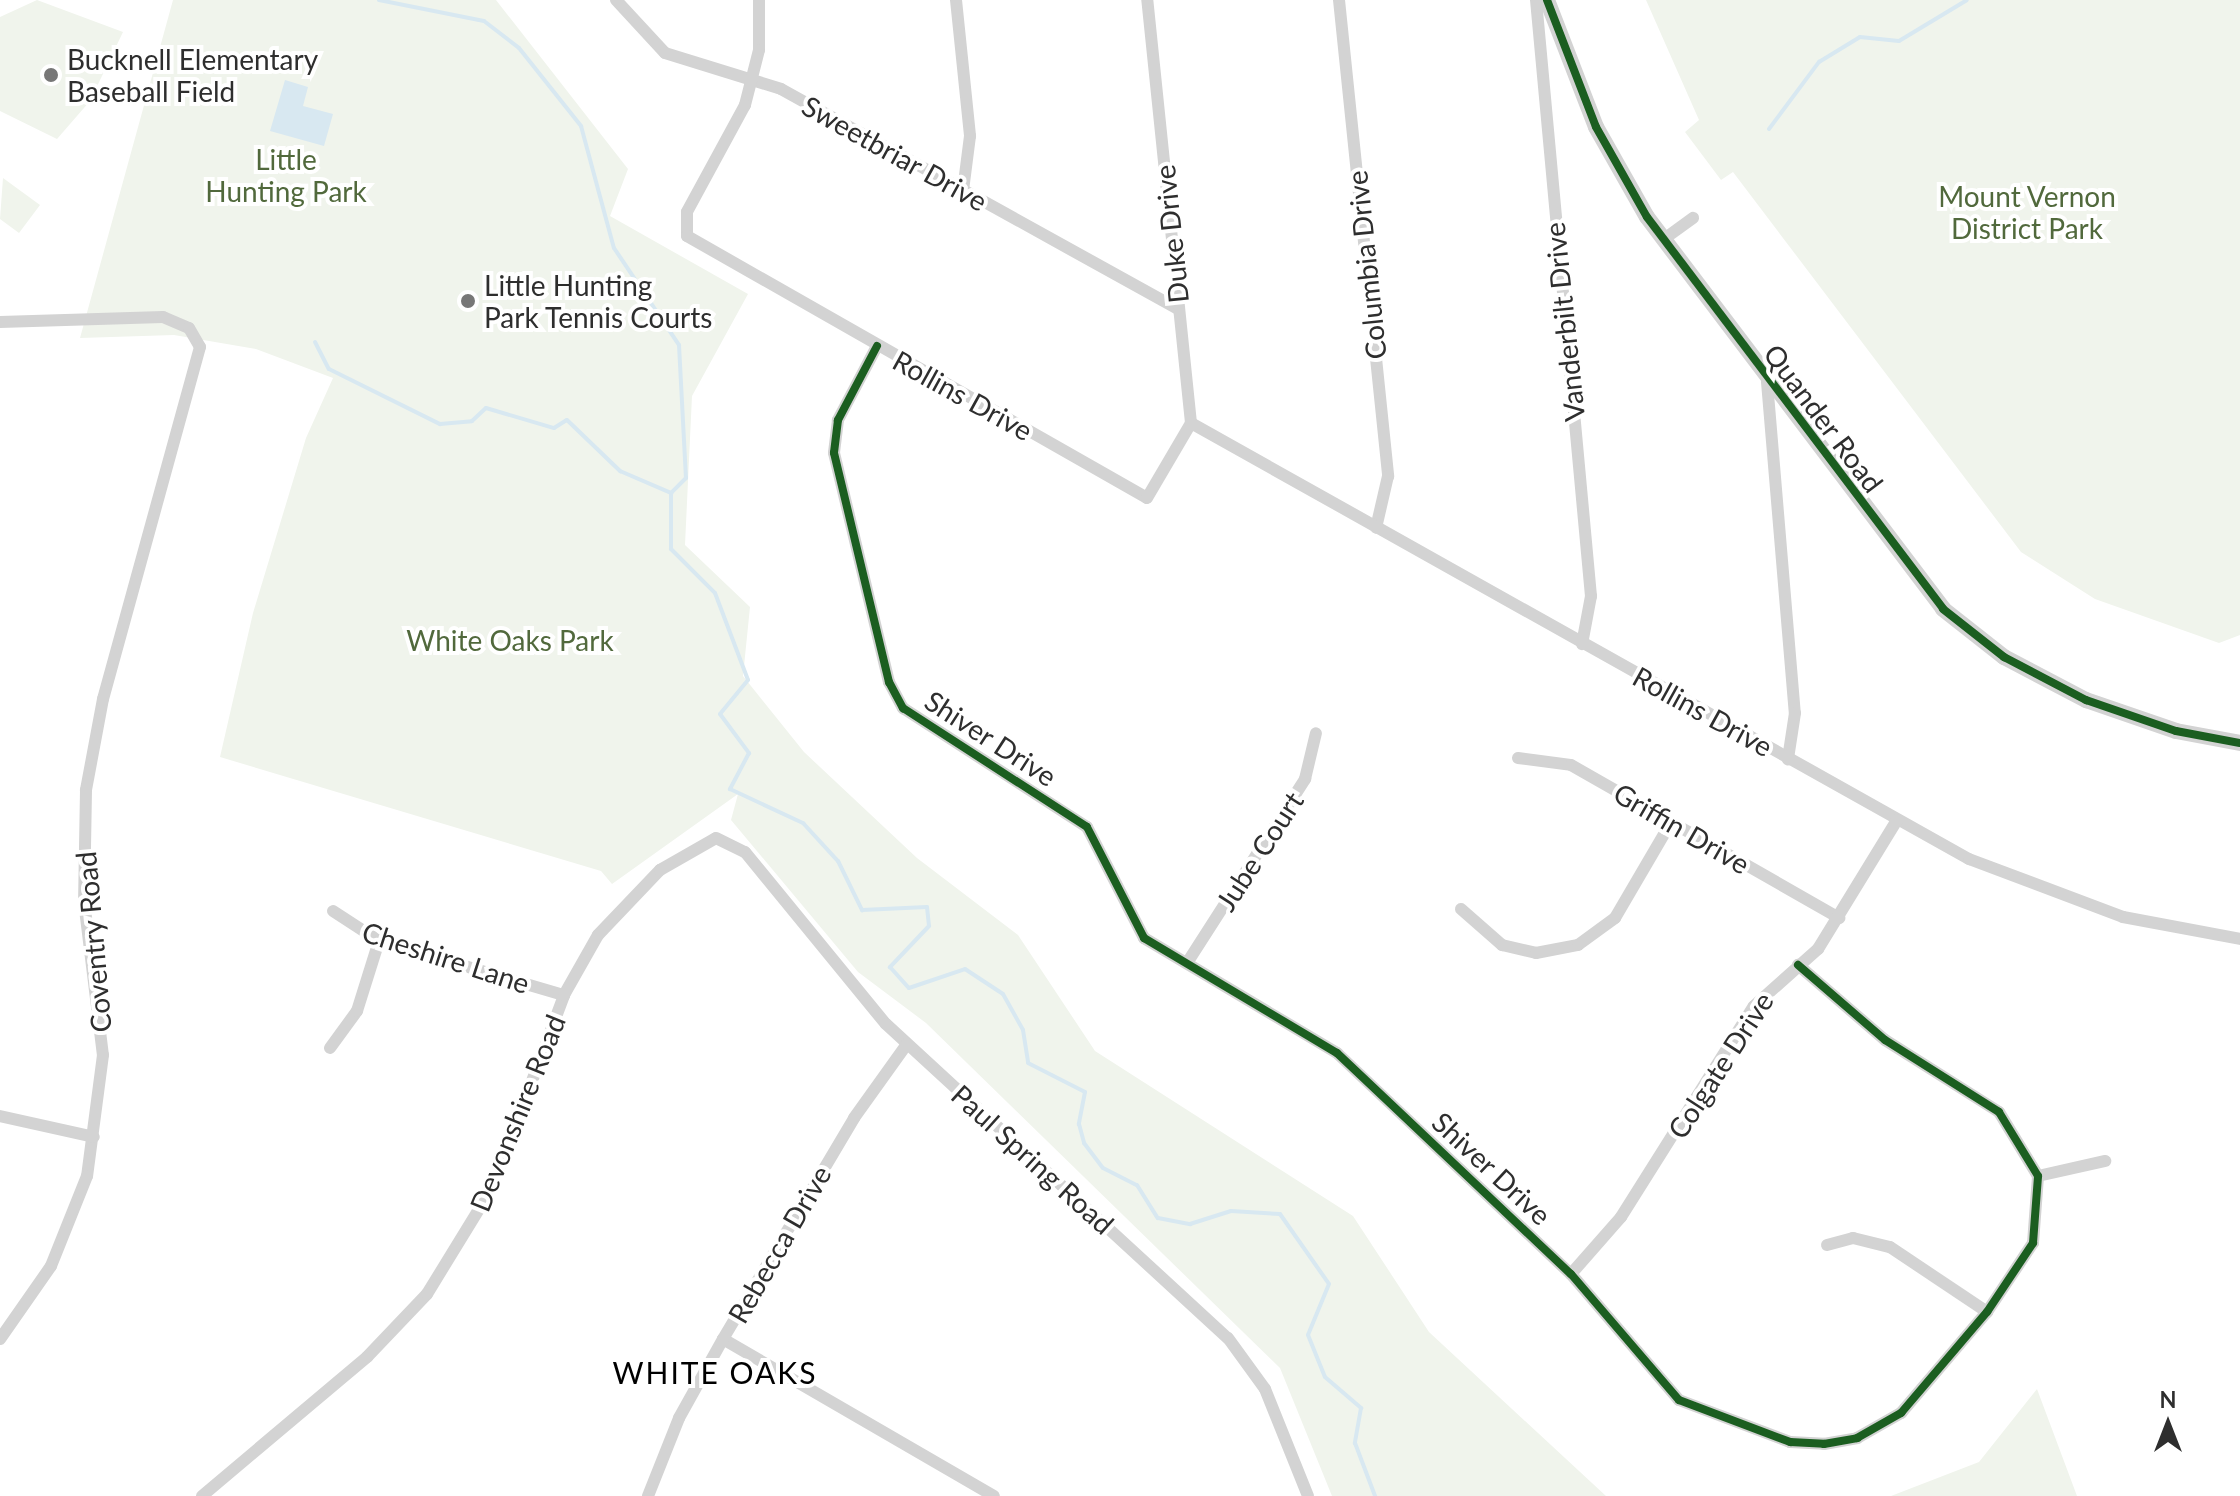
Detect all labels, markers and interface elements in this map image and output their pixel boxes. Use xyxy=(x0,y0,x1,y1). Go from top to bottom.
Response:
place label: Bucknell Elementary Baseball Field xyxy=(67,42,318,108)
marker: Bucknell Elementary Baseball Field xyxy=(42,66,60,84)
street label: Sweetbriar Drive xyxy=(796,88,994,218)
park label: Little Hunting Park xyxy=(205,142,367,208)
street label: Duke Drive xyxy=(1147,163,1195,305)
street label: Columbia Drive xyxy=(1339,169,1393,361)
park label: Mount Vernon District Park xyxy=(1938,179,2116,245)
street label: Vanderbilt Drive xyxy=(1537,221,1591,423)
place label: Little Hunting Park Tennis Courts xyxy=(484,268,713,334)
marker: Little Hunting Park Tennis Courts xyxy=(459,292,477,310)
street label: Quander Road xyxy=(1757,337,1891,499)
street label: Rollins Drive xyxy=(887,343,1039,447)
park label: White Oaks Park xyxy=(406,623,614,657)
street label: Rollins Drive xyxy=(1627,659,1779,763)
street label: Shiver Drive xyxy=(919,683,1063,793)
street label: Griffin Drive xyxy=(1608,776,1756,880)
street label: Jube Court xyxy=(1208,785,1310,917)
street label: Coventry Road xyxy=(68,850,118,1034)
street label: Cheshire Lane xyxy=(358,914,534,1000)
street label: Colgate Drive xyxy=(1660,985,1780,1145)
street label: Devonshire Road xyxy=(462,1010,572,1216)
street label: Paul Spring Road xyxy=(945,1077,1121,1241)
street label: Shiver Drive xyxy=(1426,1104,1558,1232)
street label: Rebecca Drive xyxy=(720,1159,838,1329)
district label: WHITE OAKS xyxy=(613,1354,817,1390)
north arrow xyxy=(2128,1384,2208,1464)
text: N xyxy=(2160,1386,2176,1413)

